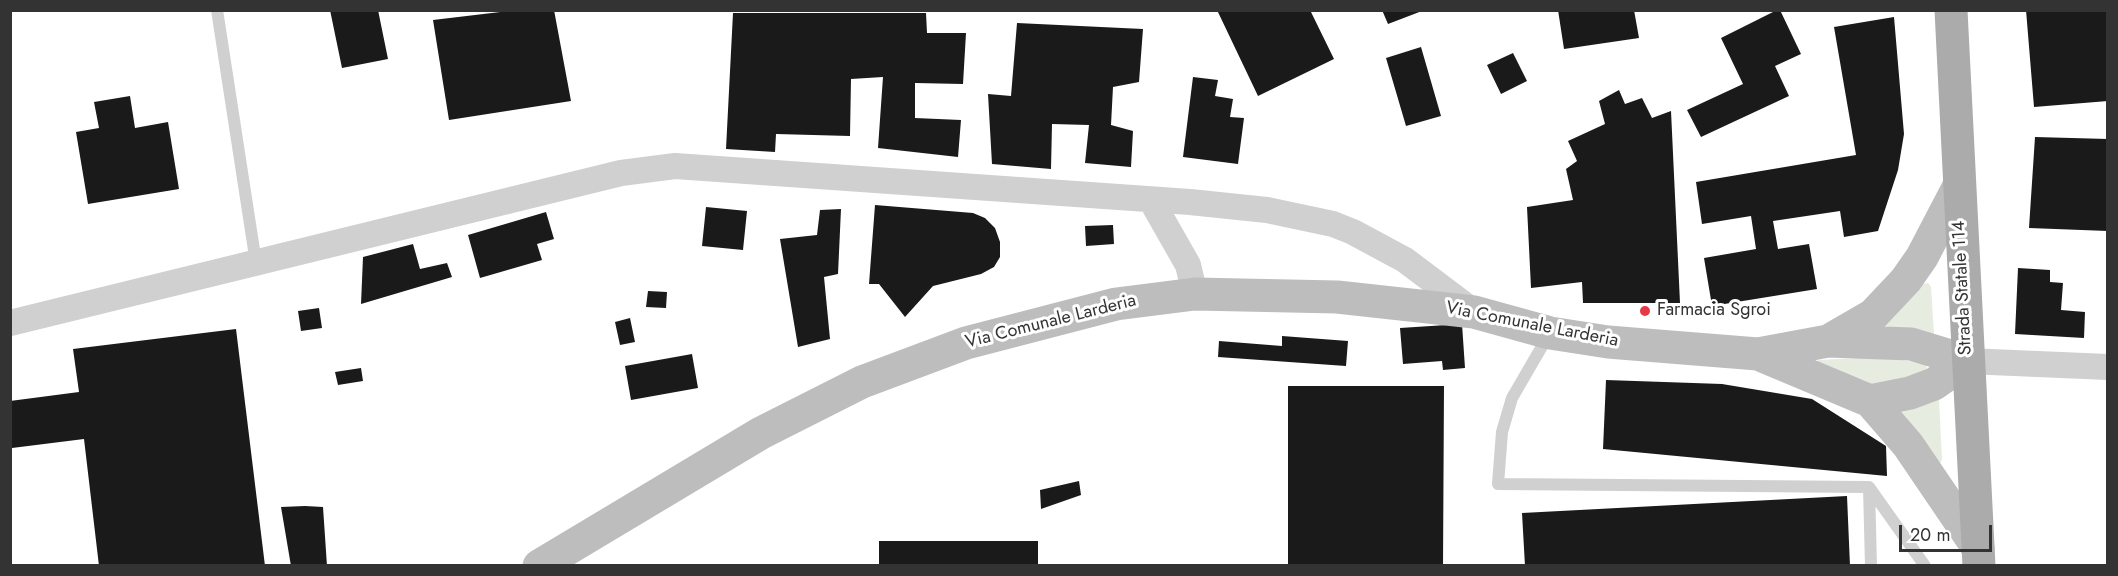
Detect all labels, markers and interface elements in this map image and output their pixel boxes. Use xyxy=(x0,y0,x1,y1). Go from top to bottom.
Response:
street label: Strada Statale 114 xyxy=(1949,220,1977,356)
street label: Via Comunale Larderia xyxy=(963,290,1139,354)
street label: Via Comunale Larderia xyxy=(1444,298,1620,352)
place label: Farmacia Sgroi xyxy=(1657,300,1771,322)
marker: Farmacia Sgroi xyxy=(1638,304,1652,318)
scale bar xyxy=(1902,513,1995,551)
text: 20 m xyxy=(1910,522,1950,548)

